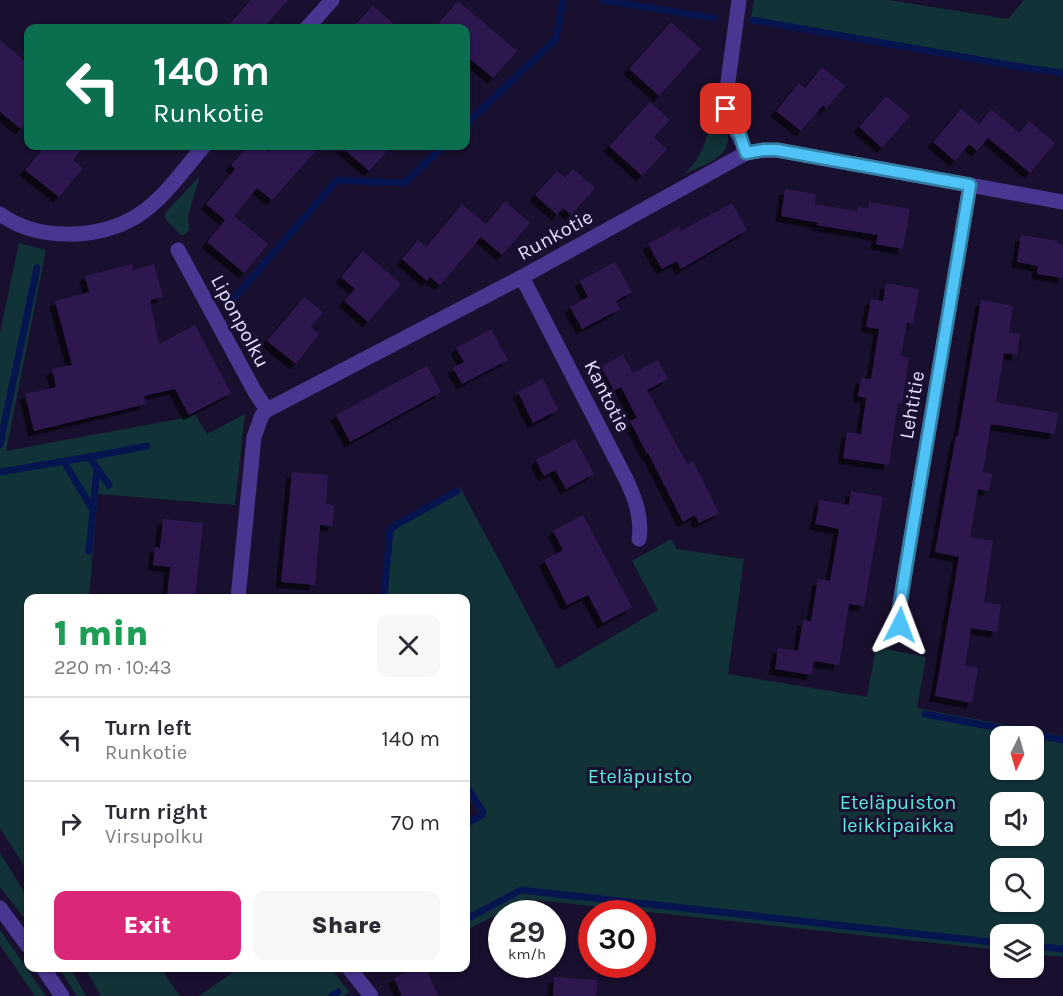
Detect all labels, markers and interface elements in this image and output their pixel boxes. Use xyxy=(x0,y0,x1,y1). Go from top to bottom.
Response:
text: 140 m xyxy=(153,46,270,96)
icon: left xyxy=(54,48,132,126)
pin xyxy=(700,83,751,134)
icon: arrive xyxy=(709,92,742,125)
text: Runkotie xyxy=(153,97,264,129)
street label: Runkotie xyxy=(513,205,597,265)
street label: Liponpolku xyxy=(206,271,274,371)
street label: Kantotie xyxy=(579,356,635,436)
street label: Lehtitie xyxy=(895,369,929,441)
position arrow xyxy=(868,593,932,657)
text: 1 min xyxy=(54,612,148,654)
button: close xyxy=(377,614,440,677)
text: 220 m · 10:43 xyxy=(54,656,172,679)
text: Turn left xyxy=(105,715,192,741)
icon: left xyxy=(54,723,87,756)
text: 140 m xyxy=(382,726,440,752)
north arrow xyxy=(990,726,1044,780)
map controls xyxy=(990,726,1044,978)
text: Runkotie xyxy=(105,741,187,764)
park label: Eteläpuisto xyxy=(588,765,692,788)
park label: Eteläpuiston leikkipaikka xyxy=(840,791,956,837)
button: sound xyxy=(990,792,1044,846)
text: Turn right xyxy=(105,799,208,825)
icon: right xyxy=(54,807,87,840)
text: 70 m xyxy=(391,810,440,836)
text: Virsupolku xyxy=(105,825,204,848)
button: search xyxy=(990,858,1044,912)
button: Exit xyxy=(54,891,241,960)
button: Share xyxy=(253,891,440,960)
speed limit sign: 30 xyxy=(578,900,656,978)
text: 29 xyxy=(509,914,545,950)
button: layers xyxy=(990,924,1044,978)
text: km/h xyxy=(508,945,546,963)

